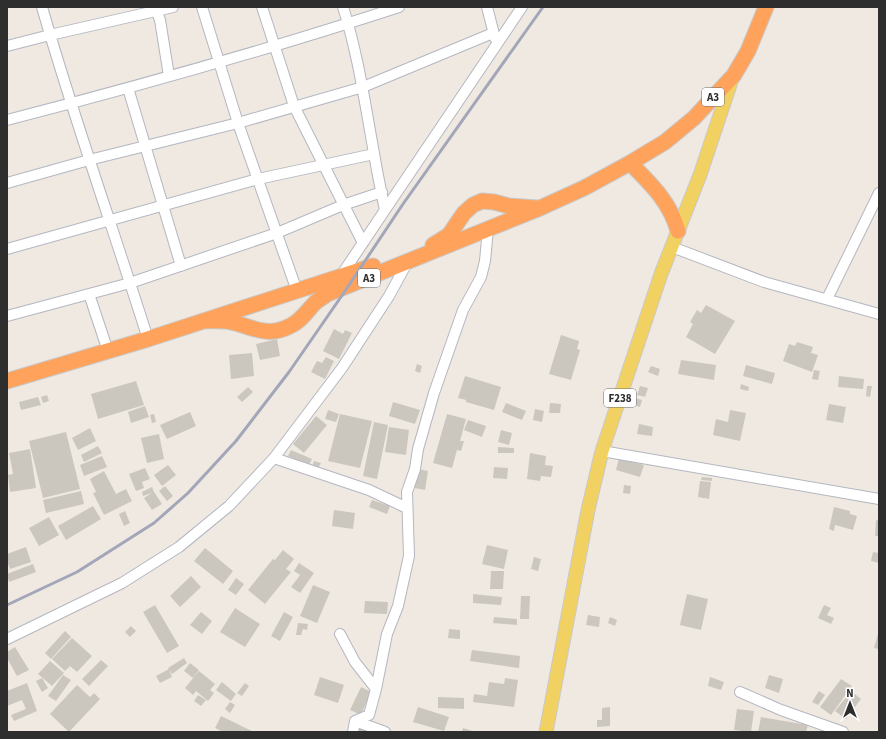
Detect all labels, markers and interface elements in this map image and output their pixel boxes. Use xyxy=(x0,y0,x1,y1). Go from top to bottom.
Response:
road number: A3 xyxy=(702,88,724,106)
road number: A3 xyxy=(358,269,380,287)
road number: F238 xyxy=(604,389,636,407)
north arrow xyxy=(830,683,870,723)
text: N xyxy=(846,686,854,701)

